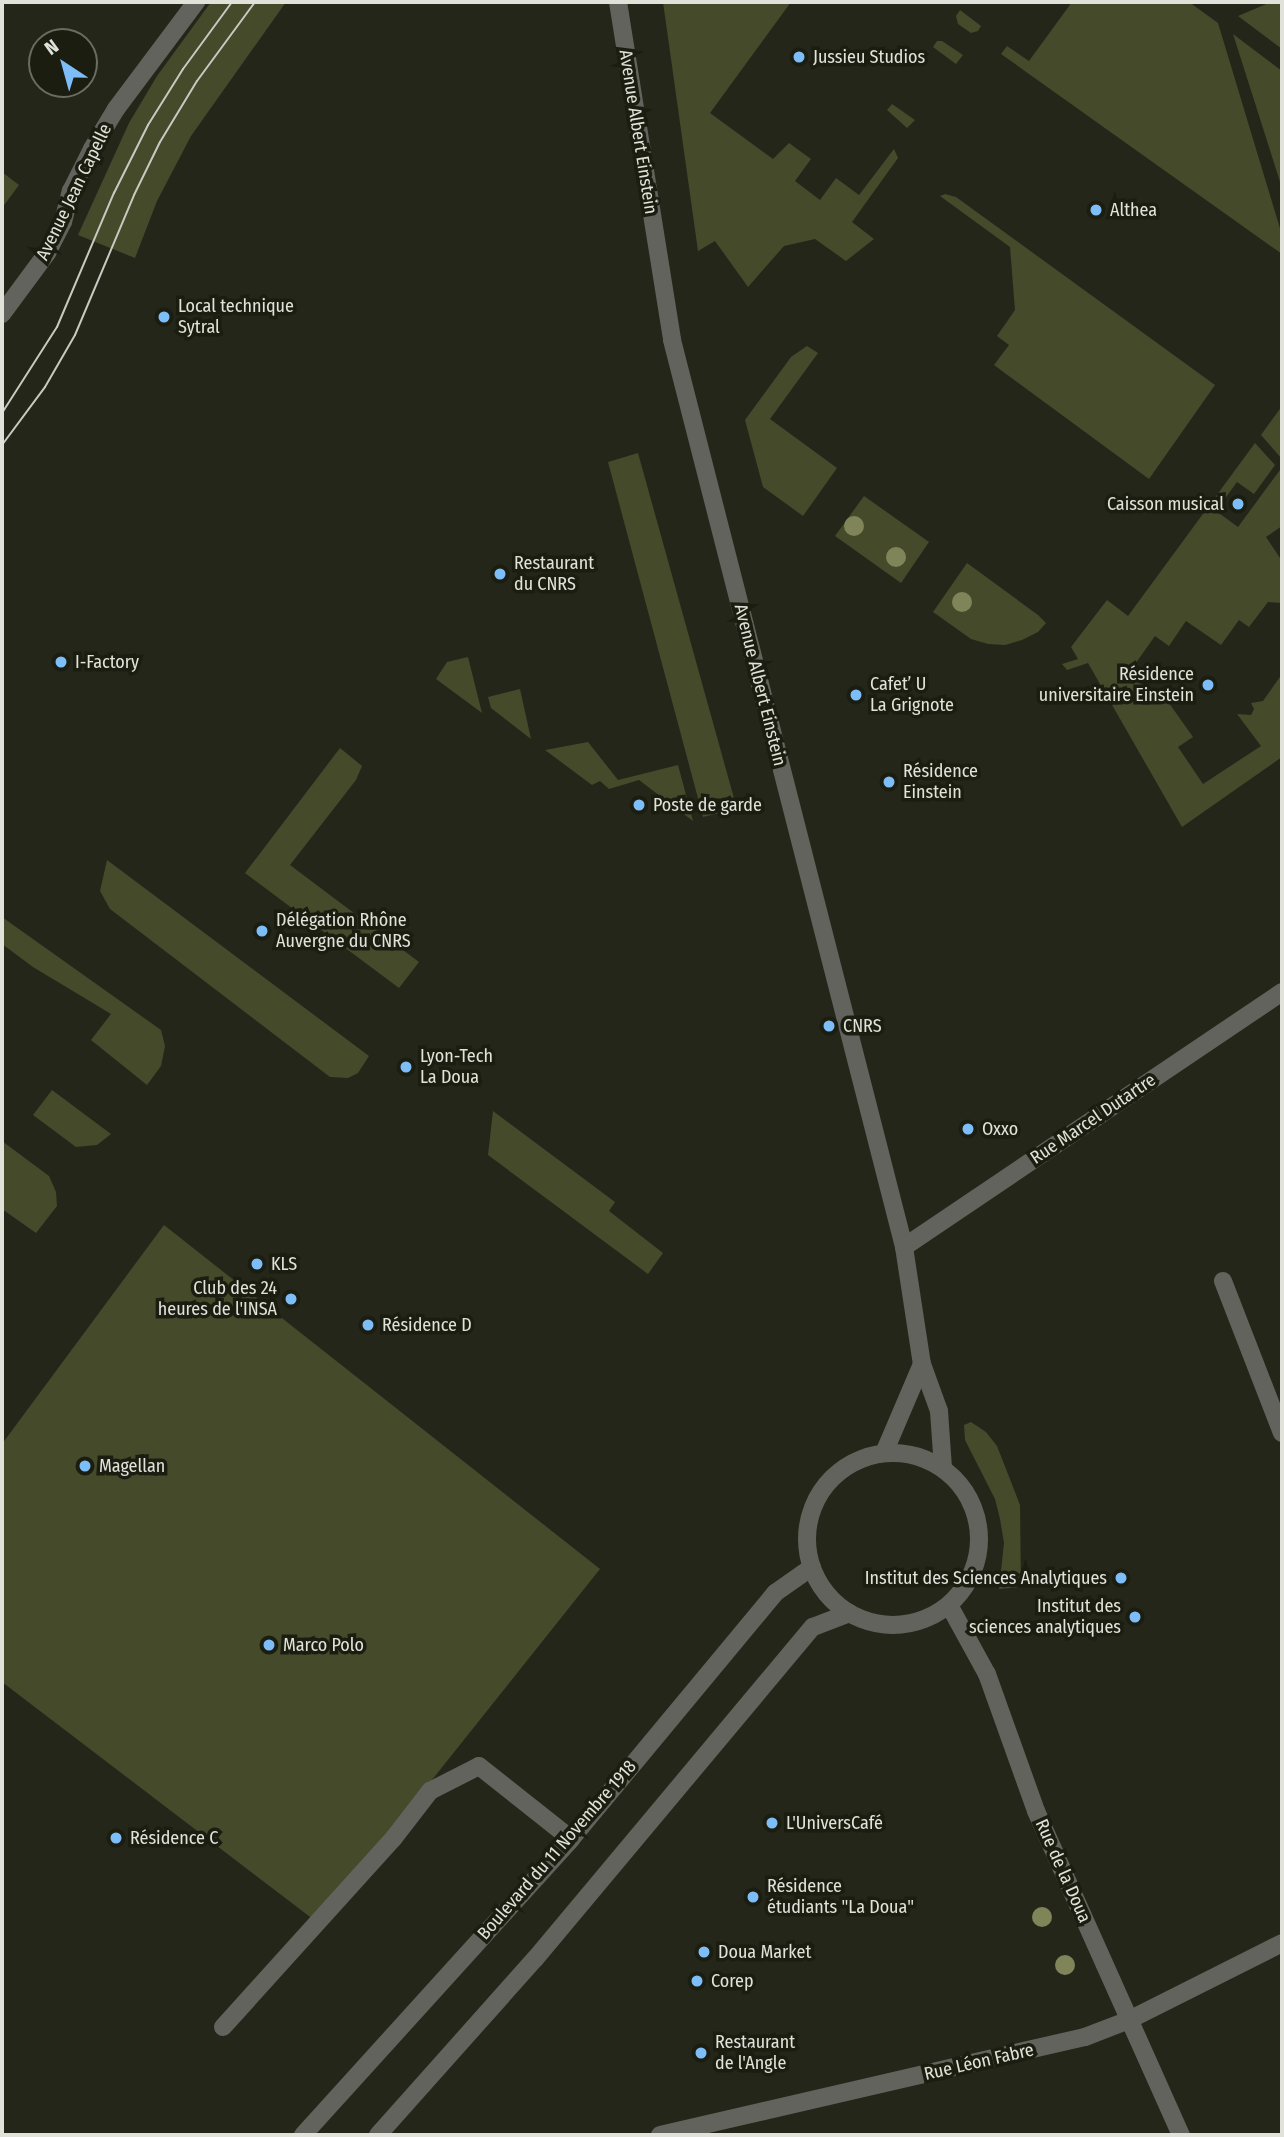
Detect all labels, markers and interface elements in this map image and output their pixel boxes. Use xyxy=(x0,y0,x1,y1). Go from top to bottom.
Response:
north arrow xyxy=(28,28,98,98)
text: N xyxy=(40,35,63,60)
place label: Jussieu Studios xyxy=(813,46,925,68)
street label: Avenue Albert Einstein xyxy=(614,48,662,216)
marker: Jussieu Studios xyxy=(791,49,807,65)
street label: Avenue Jean Capelle xyxy=(32,120,116,264)
place label: Althea xyxy=(1110,199,1157,221)
marker: Althea xyxy=(1088,202,1104,218)
place label: Local technique Sytral xyxy=(178,296,294,338)
marker: Local technique Sytral xyxy=(156,309,172,325)
place label: Caisson musical xyxy=(1107,493,1224,515)
marker: Caisson musical xyxy=(1230,496,1246,512)
place label: Restaurant du CNRS xyxy=(514,553,594,596)
marker: Restaurant du CNRS xyxy=(492,566,508,582)
street label: Avenue Albert Einstein xyxy=(729,602,791,768)
place label: I-Factory xyxy=(75,651,139,673)
marker: I-Factory xyxy=(53,654,69,670)
place label: Résidence universitaire Einstein xyxy=(1039,664,1194,706)
place label: Cafet’ U La Grignote xyxy=(870,674,954,716)
marker: Résidence universitaire Einstein xyxy=(1200,677,1216,693)
marker: Cafet’ U La Grignote xyxy=(848,687,864,703)
place label: Résidence Einstein xyxy=(903,761,978,804)
marker: Résidence Einstein xyxy=(881,774,897,790)
place label: Poste de garde xyxy=(653,794,762,816)
marker: Poste de garde xyxy=(631,797,647,813)
place label: Délégation Rhône Auvergne du CNRS xyxy=(276,910,411,953)
marker: Délégation Rhône Auvergne du CNRS xyxy=(254,923,270,939)
place label: CNRS xyxy=(843,1015,882,1037)
marker: CNRS xyxy=(821,1018,837,1034)
place label: Lyon-Tech La Doua xyxy=(420,1046,493,1088)
marker: Lyon-Tech La Doua xyxy=(398,1059,414,1075)
street label: Rue Marcel Dutartre xyxy=(1026,1069,1160,1169)
place label: Oxxo xyxy=(982,1118,1018,1140)
marker: Oxxo xyxy=(960,1121,976,1137)
place label: KLS xyxy=(271,1253,297,1275)
marker: KLS xyxy=(249,1256,265,1272)
place label: Club des 24 heures de l'INSA xyxy=(158,1278,277,1320)
marker: Club des 24 heures de l'INSA xyxy=(283,1291,299,1307)
place label: Résidence D xyxy=(382,1314,472,1336)
marker: Résidence D xyxy=(360,1317,376,1333)
place label: Magellan xyxy=(99,1455,165,1477)
marker: Magellan xyxy=(77,1458,93,1474)
place label: Institut des Sciences Analytiques xyxy=(865,1567,1107,1589)
marker: Institut des Sciences Analytiques xyxy=(1113,1570,1129,1586)
place label: Institut des sciences analytiques xyxy=(969,1596,1121,1638)
marker: Institut des sciences analytiques xyxy=(1127,1609,1143,1625)
place label: Marco Polo xyxy=(283,1634,364,1656)
marker: Marco Polo xyxy=(261,1637,277,1653)
street label: Boulevard du 11 Novembre 1918 xyxy=(473,1756,641,1944)
place label: L'UniversCafé xyxy=(786,1812,883,1834)
marker: L'UniversCafé xyxy=(764,1815,780,1831)
street label: Rue de la Doua xyxy=(1031,1816,1095,1926)
place label: Résidence C xyxy=(130,1827,218,1849)
marker: Résidence C xyxy=(108,1830,124,1846)
place label: Résidence étudiants "La Doua" xyxy=(767,1876,914,1918)
marker: Résidence étudiants "La Doua" xyxy=(745,1889,761,1905)
place label: Doua Market xyxy=(718,1941,811,1963)
marker: Doua Market xyxy=(696,1944,712,1960)
place label: Corep xyxy=(711,1970,753,1992)
marker: Corep xyxy=(689,1973,705,1989)
place label: Restaurant de l'Angle xyxy=(715,2032,795,2074)
street label: Rue Léon Fabre xyxy=(922,2039,1036,2085)
marker: Restaurant de l'Angle xyxy=(693,2045,709,2061)

